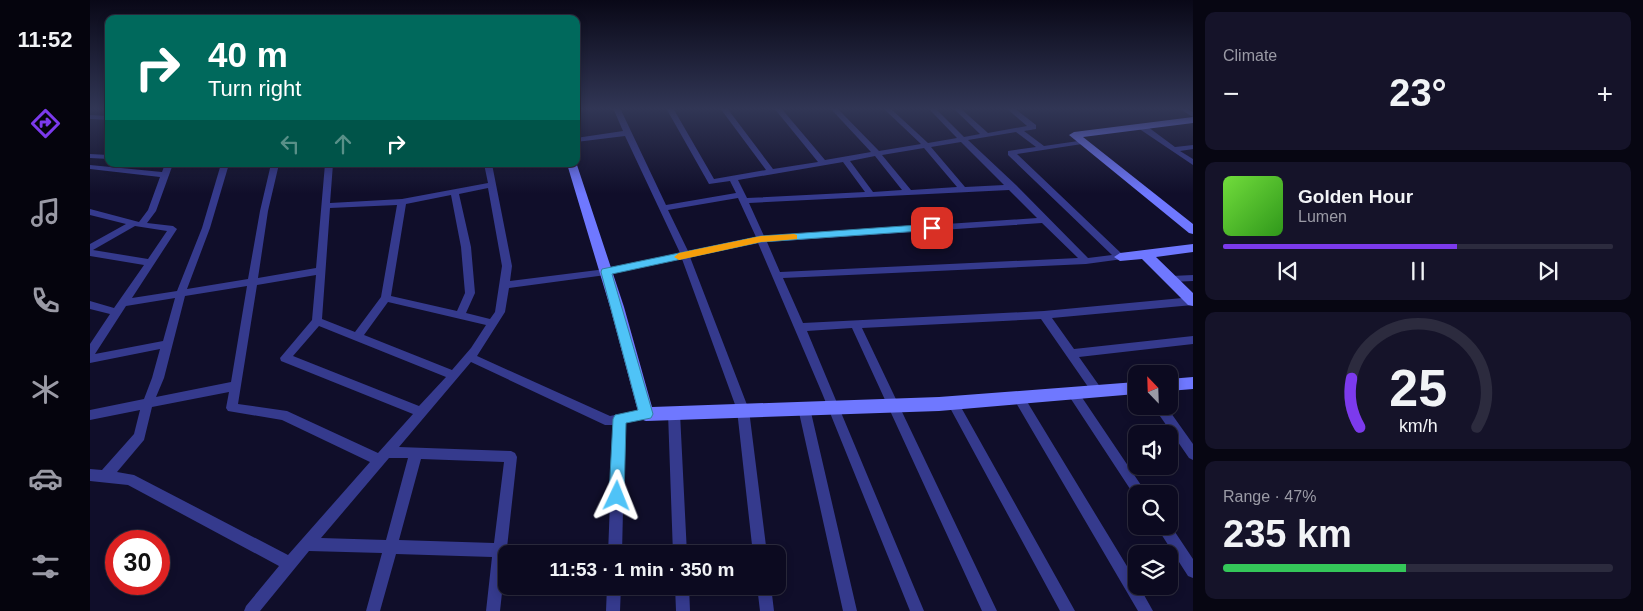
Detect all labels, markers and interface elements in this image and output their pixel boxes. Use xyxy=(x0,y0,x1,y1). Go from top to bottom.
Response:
text: 11:52 xyxy=(17,27,73,52)
icon: right xyxy=(125,35,190,100)
text: 40 m xyxy=(208,35,288,74)
text: Climate xyxy=(1223,47,1277,64)
text: 23° xyxy=(1389,72,1447,114)
text: Turn right xyxy=(208,76,301,101)
text: − xyxy=(1223,78,1239,109)
text: + xyxy=(1597,78,1613,109)
icon: directions xyxy=(28,106,63,141)
icon: left xyxy=(276,130,304,158)
icon: ahead xyxy=(329,130,357,158)
icon: right xyxy=(382,130,410,158)
text: Golden Hour xyxy=(1298,186,1413,207)
icon: music xyxy=(28,195,63,230)
pin xyxy=(911,207,953,249)
text: Lumen xyxy=(1298,208,1347,225)
icon: arrive xyxy=(918,214,946,242)
icon: previous xyxy=(1274,257,1302,285)
icon: pause xyxy=(1404,257,1432,285)
icon: next xyxy=(1534,257,1562,285)
icon: phone xyxy=(28,283,63,318)
text: 25 xyxy=(1389,359,1447,417)
north arrow xyxy=(1128,365,1178,415)
map controls xyxy=(1128,365,1178,595)
icon: climate xyxy=(28,372,63,407)
text: km/h xyxy=(1399,416,1437,436)
button: sound xyxy=(1128,425,1178,475)
icon: car xyxy=(28,461,63,496)
position arrow xyxy=(590,469,642,521)
button: search xyxy=(1128,485,1178,535)
text: Range · 47% xyxy=(1223,488,1316,505)
text: 235 km xyxy=(1223,513,1352,555)
speed limit sign: 30 xyxy=(105,530,170,595)
button: layers xyxy=(1128,545,1178,595)
icon: filters xyxy=(28,549,63,584)
text: 11:53 · 1 min · 350 m xyxy=(550,559,734,580)

